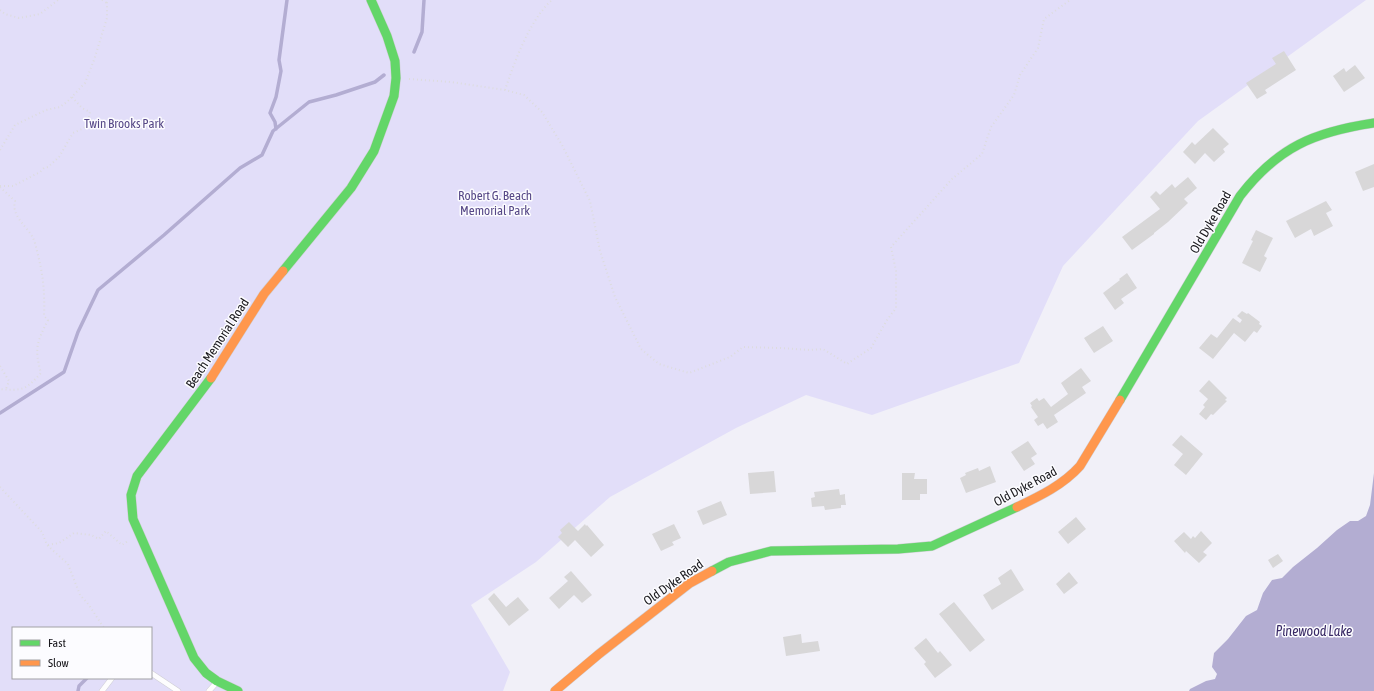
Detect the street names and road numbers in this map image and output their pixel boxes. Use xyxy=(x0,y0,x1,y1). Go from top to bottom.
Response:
street label: Old Dyke Road xyxy=(1187,188,1234,256)
street label: Beach Memorial Road xyxy=(183,296,252,391)
street label: Old Dyke Road xyxy=(991,464,1059,509)
street label: Old Dyke Road xyxy=(641,556,706,608)

